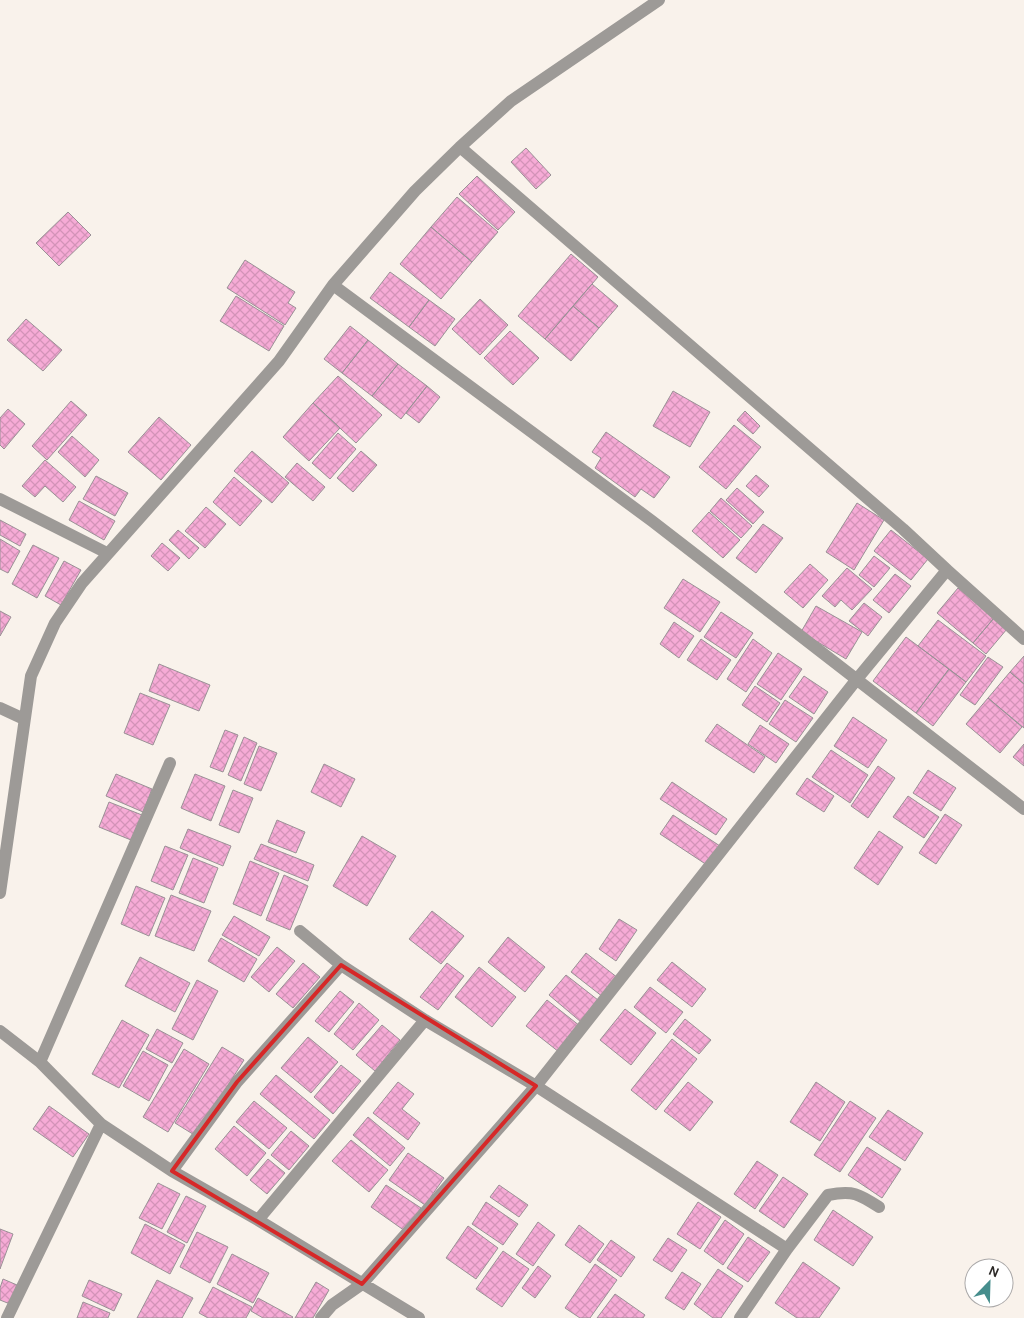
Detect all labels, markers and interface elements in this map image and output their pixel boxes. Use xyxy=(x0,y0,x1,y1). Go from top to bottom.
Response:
north arrow xyxy=(964,1258,1014,1308)
text: N xyxy=(986,1262,1002,1281)

